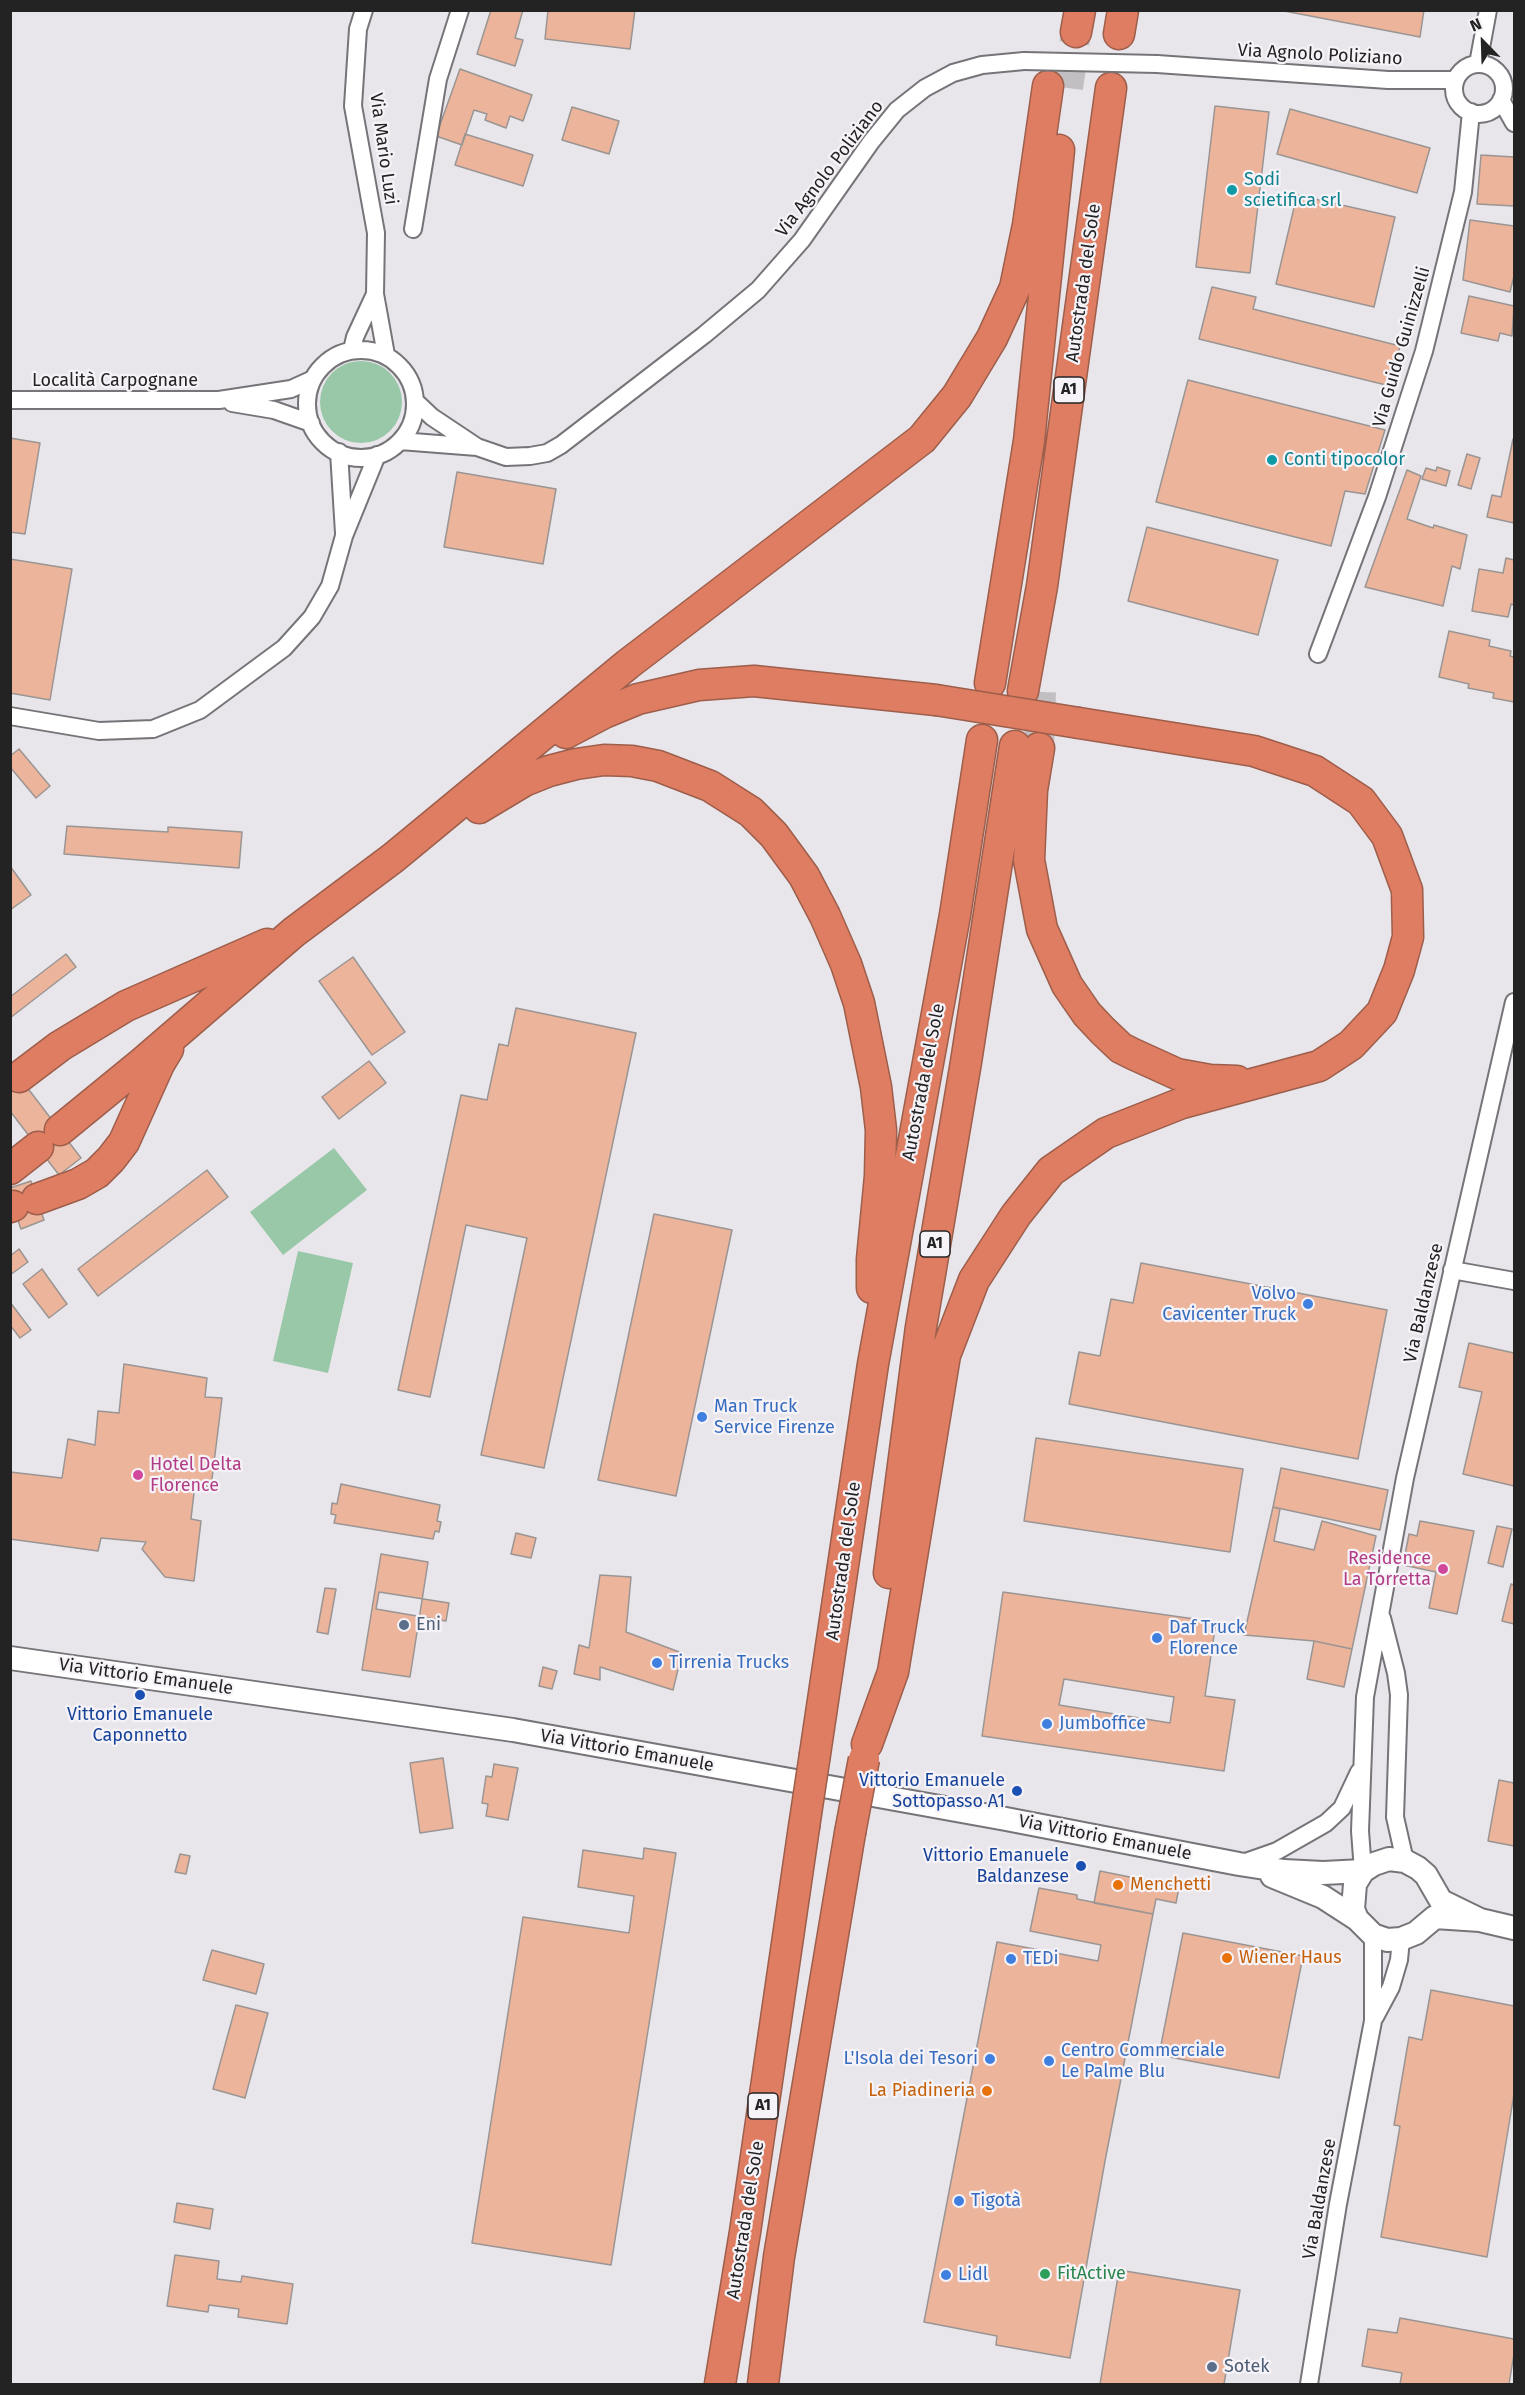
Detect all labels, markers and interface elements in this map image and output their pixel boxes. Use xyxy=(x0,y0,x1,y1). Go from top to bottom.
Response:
north arrow xyxy=(1453,12,1513,72)
text: N xyxy=(1467,14,1484,36)
street label: Via Agnolo Poliziano xyxy=(1237,40,1403,70)
street label: Via Mario Luzi xyxy=(364,92,402,206)
street label: Via Agnolo Poliziano xyxy=(772,96,888,242)
place label: Sodi scietifica srl xyxy=(1244,169,1341,212)
marker: Sodi scietifica srl xyxy=(1225,183,1239,197)
street label: Autostrada del Sole xyxy=(1062,202,1106,364)
street label: Via Guido Guinizzelli xyxy=(1369,264,1435,430)
street label: Località Carpognane xyxy=(32,370,198,392)
road number: A1 xyxy=(1054,377,1084,403)
place label: Conti tipocolor xyxy=(1284,449,1405,471)
marker: Conti tipocolor xyxy=(1265,453,1279,467)
street label: Autostrada del Sole xyxy=(898,1002,950,1162)
road number: A1 xyxy=(920,1231,950,1257)
street label: Via Baldanzese xyxy=(1400,1241,1448,1365)
place label: Volvo Cavicenter Truck xyxy=(1162,1283,1296,1326)
marker: Volvo Cavicenter Truck xyxy=(1301,1297,1315,1311)
place label: Man Truck Service Firenze xyxy=(714,1396,835,1438)
marker: Man Truck Service Firenze xyxy=(695,1410,709,1424)
place label: Hotel Delta Florence xyxy=(150,1454,242,1496)
marker: Hotel Delta Florence xyxy=(131,1468,145,1482)
street label: Autostrada del Sole xyxy=(822,1480,866,1642)
place label: Residence La Torretta xyxy=(1343,1548,1431,1590)
marker: Residence La Torretta xyxy=(1436,1562,1450,1576)
place label: Eni xyxy=(416,1614,441,1636)
place label: Daf Truck Florence xyxy=(1169,1617,1245,1660)
marker: Eni xyxy=(397,1618,411,1632)
marker: Daf Truck Florence xyxy=(1150,1631,1164,1645)
place label: Tirrenia Trucks xyxy=(669,1652,789,1674)
street label: Via Vittorio Emanuele xyxy=(57,1654,235,1700)
marker: Tirrenia Trucks xyxy=(650,1656,664,1670)
marker: Vittorio Emanuele Caponnetto xyxy=(133,1688,147,1702)
place label: Vittorio Emanuele Caponnetto xyxy=(67,1704,213,1746)
place label: Jumboffice xyxy=(1059,1713,1146,1735)
marker: Jumboffice xyxy=(1040,1717,1054,1731)
street label: Via Vittorio Emanuele xyxy=(539,1725,715,1777)
place label: Vittorio Emanuele Sottopasso A1 xyxy=(859,1770,1005,1812)
marker: Vittorio Emanuele Sottopasso A1 xyxy=(1010,1784,1024,1798)
street label: Via Vittorio Emanuele xyxy=(1017,1811,1193,1865)
place label: Vittorio Emanuele Baldanzese xyxy=(923,1845,1069,1888)
marker: Vittorio Emanuele Baldanzese xyxy=(1074,1859,1088,1873)
place label: Menchetti xyxy=(1130,1874,1211,1896)
marker: Menchetti xyxy=(1111,1878,1125,1892)
place label: Wiener Haus xyxy=(1239,1947,1342,1969)
place label: TEDi xyxy=(1023,1948,1059,1970)
marker: Wiener Haus xyxy=(1220,1951,1234,1965)
marker: TEDi xyxy=(1004,1952,1018,1966)
place label: Centro Commerciale Le Palme Blu xyxy=(1061,2040,1225,2082)
place label: L'Isola dei Tesori xyxy=(843,2048,978,2070)
marker: L'Isola dei Tesori xyxy=(983,2052,997,2066)
marker: Centro Commerciale Le Palme Blu xyxy=(1042,2054,1056,2068)
place label: La Piadineria xyxy=(868,2080,975,2102)
marker: La Piadineria xyxy=(980,2084,994,2098)
road number: A1 xyxy=(748,2093,778,2119)
street label: Via Baldanzese xyxy=(1299,2137,1341,2261)
street label: Autostrada del Sole xyxy=(723,2139,769,2301)
place label: Tigotà xyxy=(971,2190,1021,2212)
marker: Tigotà xyxy=(952,2194,966,2208)
place label: FitActive xyxy=(1057,2263,1126,2285)
place label: Lidl xyxy=(958,2264,988,2286)
marker: FitActive xyxy=(1038,2267,1052,2281)
marker: Lidl xyxy=(939,2268,953,2282)
place label: Sotek xyxy=(1224,2356,1270,2378)
marker: Sotek xyxy=(1205,2360,1219,2374)

